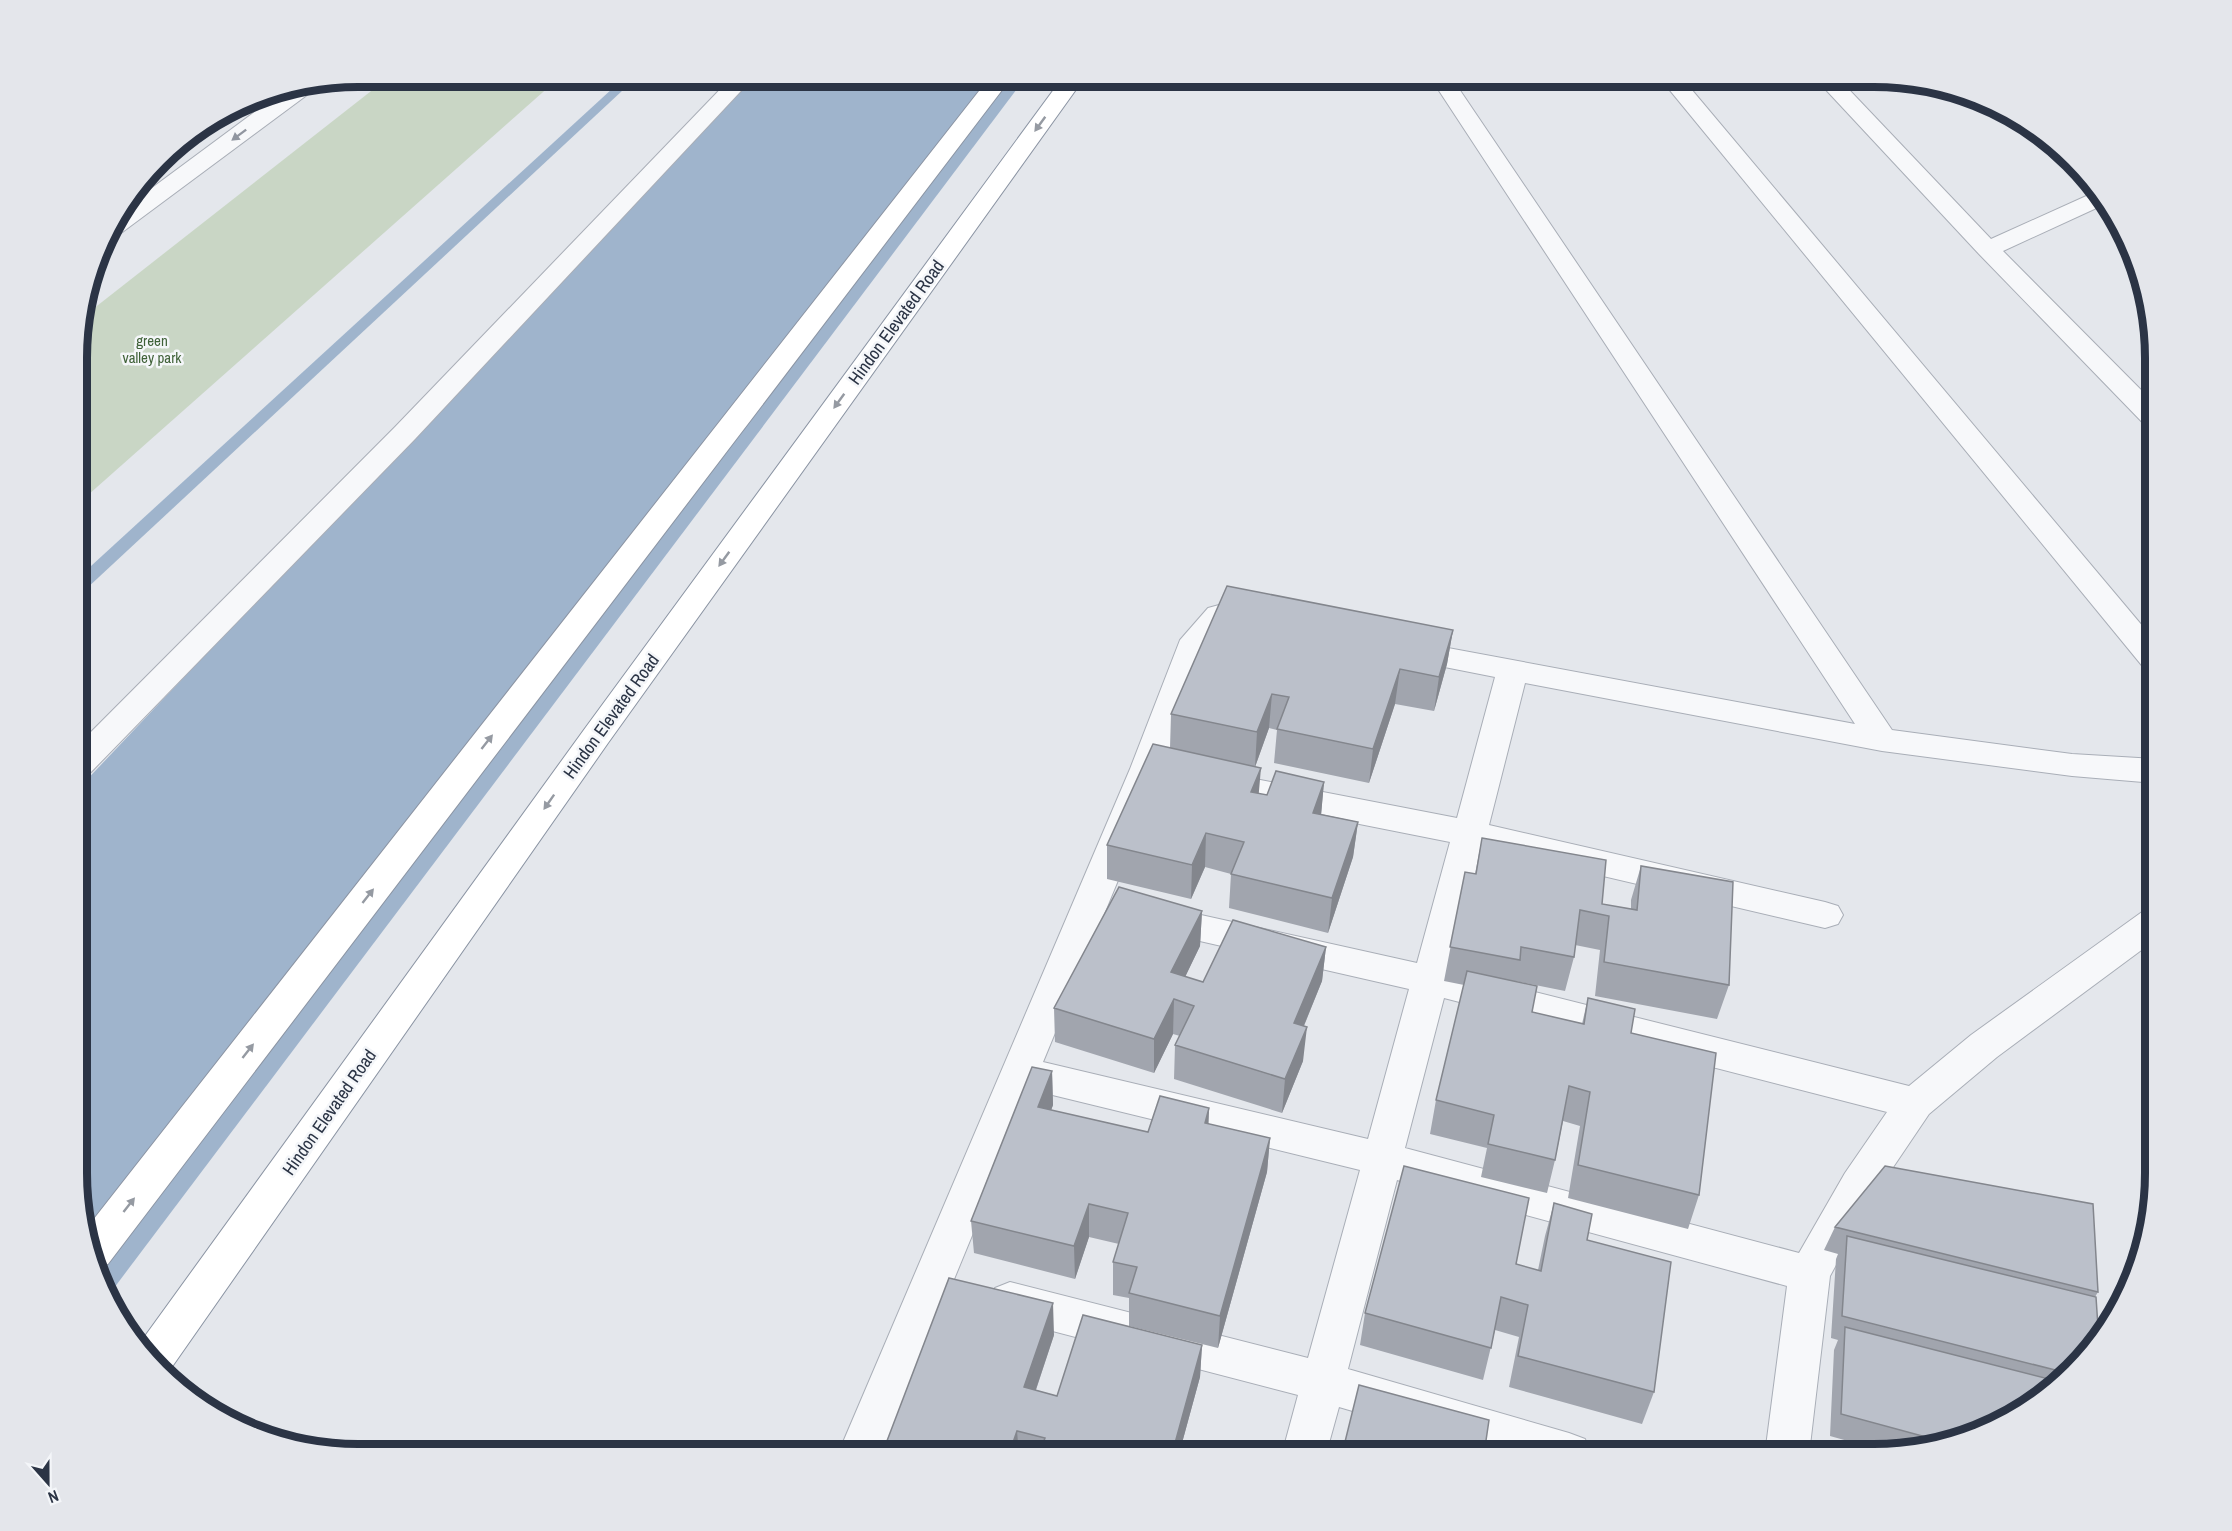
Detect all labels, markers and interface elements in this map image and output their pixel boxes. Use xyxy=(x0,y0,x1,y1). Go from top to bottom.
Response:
one-way arrow xyxy=(1034,117,1046,132)
one-way arrow xyxy=(232,129,248,141)
street label: Hindon Elevated Road xyxy=(842,255,950,389)
park label: green valley park xyxy=(123,330,182,368)
one-way arrow xyxy=(833,393,845,409)
one-way arrow xyxy=(719,551,731,566)
street label: Hindon Elevated Road xyxy=(557,649,665,783)
one-way arrow xyxy=(480,735,492,750)
one-way arrow xyxy=(543,794,555,810)
one-way arrow xyxy=(361,889,373,904)
one-way arrow xyxy=(242,1043,254,1058)
street label: Hindon Elevated Road xyxy=(276,1044,382,1180)
one-way arrow xyxy=(123,1197,135,1213)
north arrow xyxy=(18,1453,78,1513)
text: N xyxy=(45,1485,62,1509)

